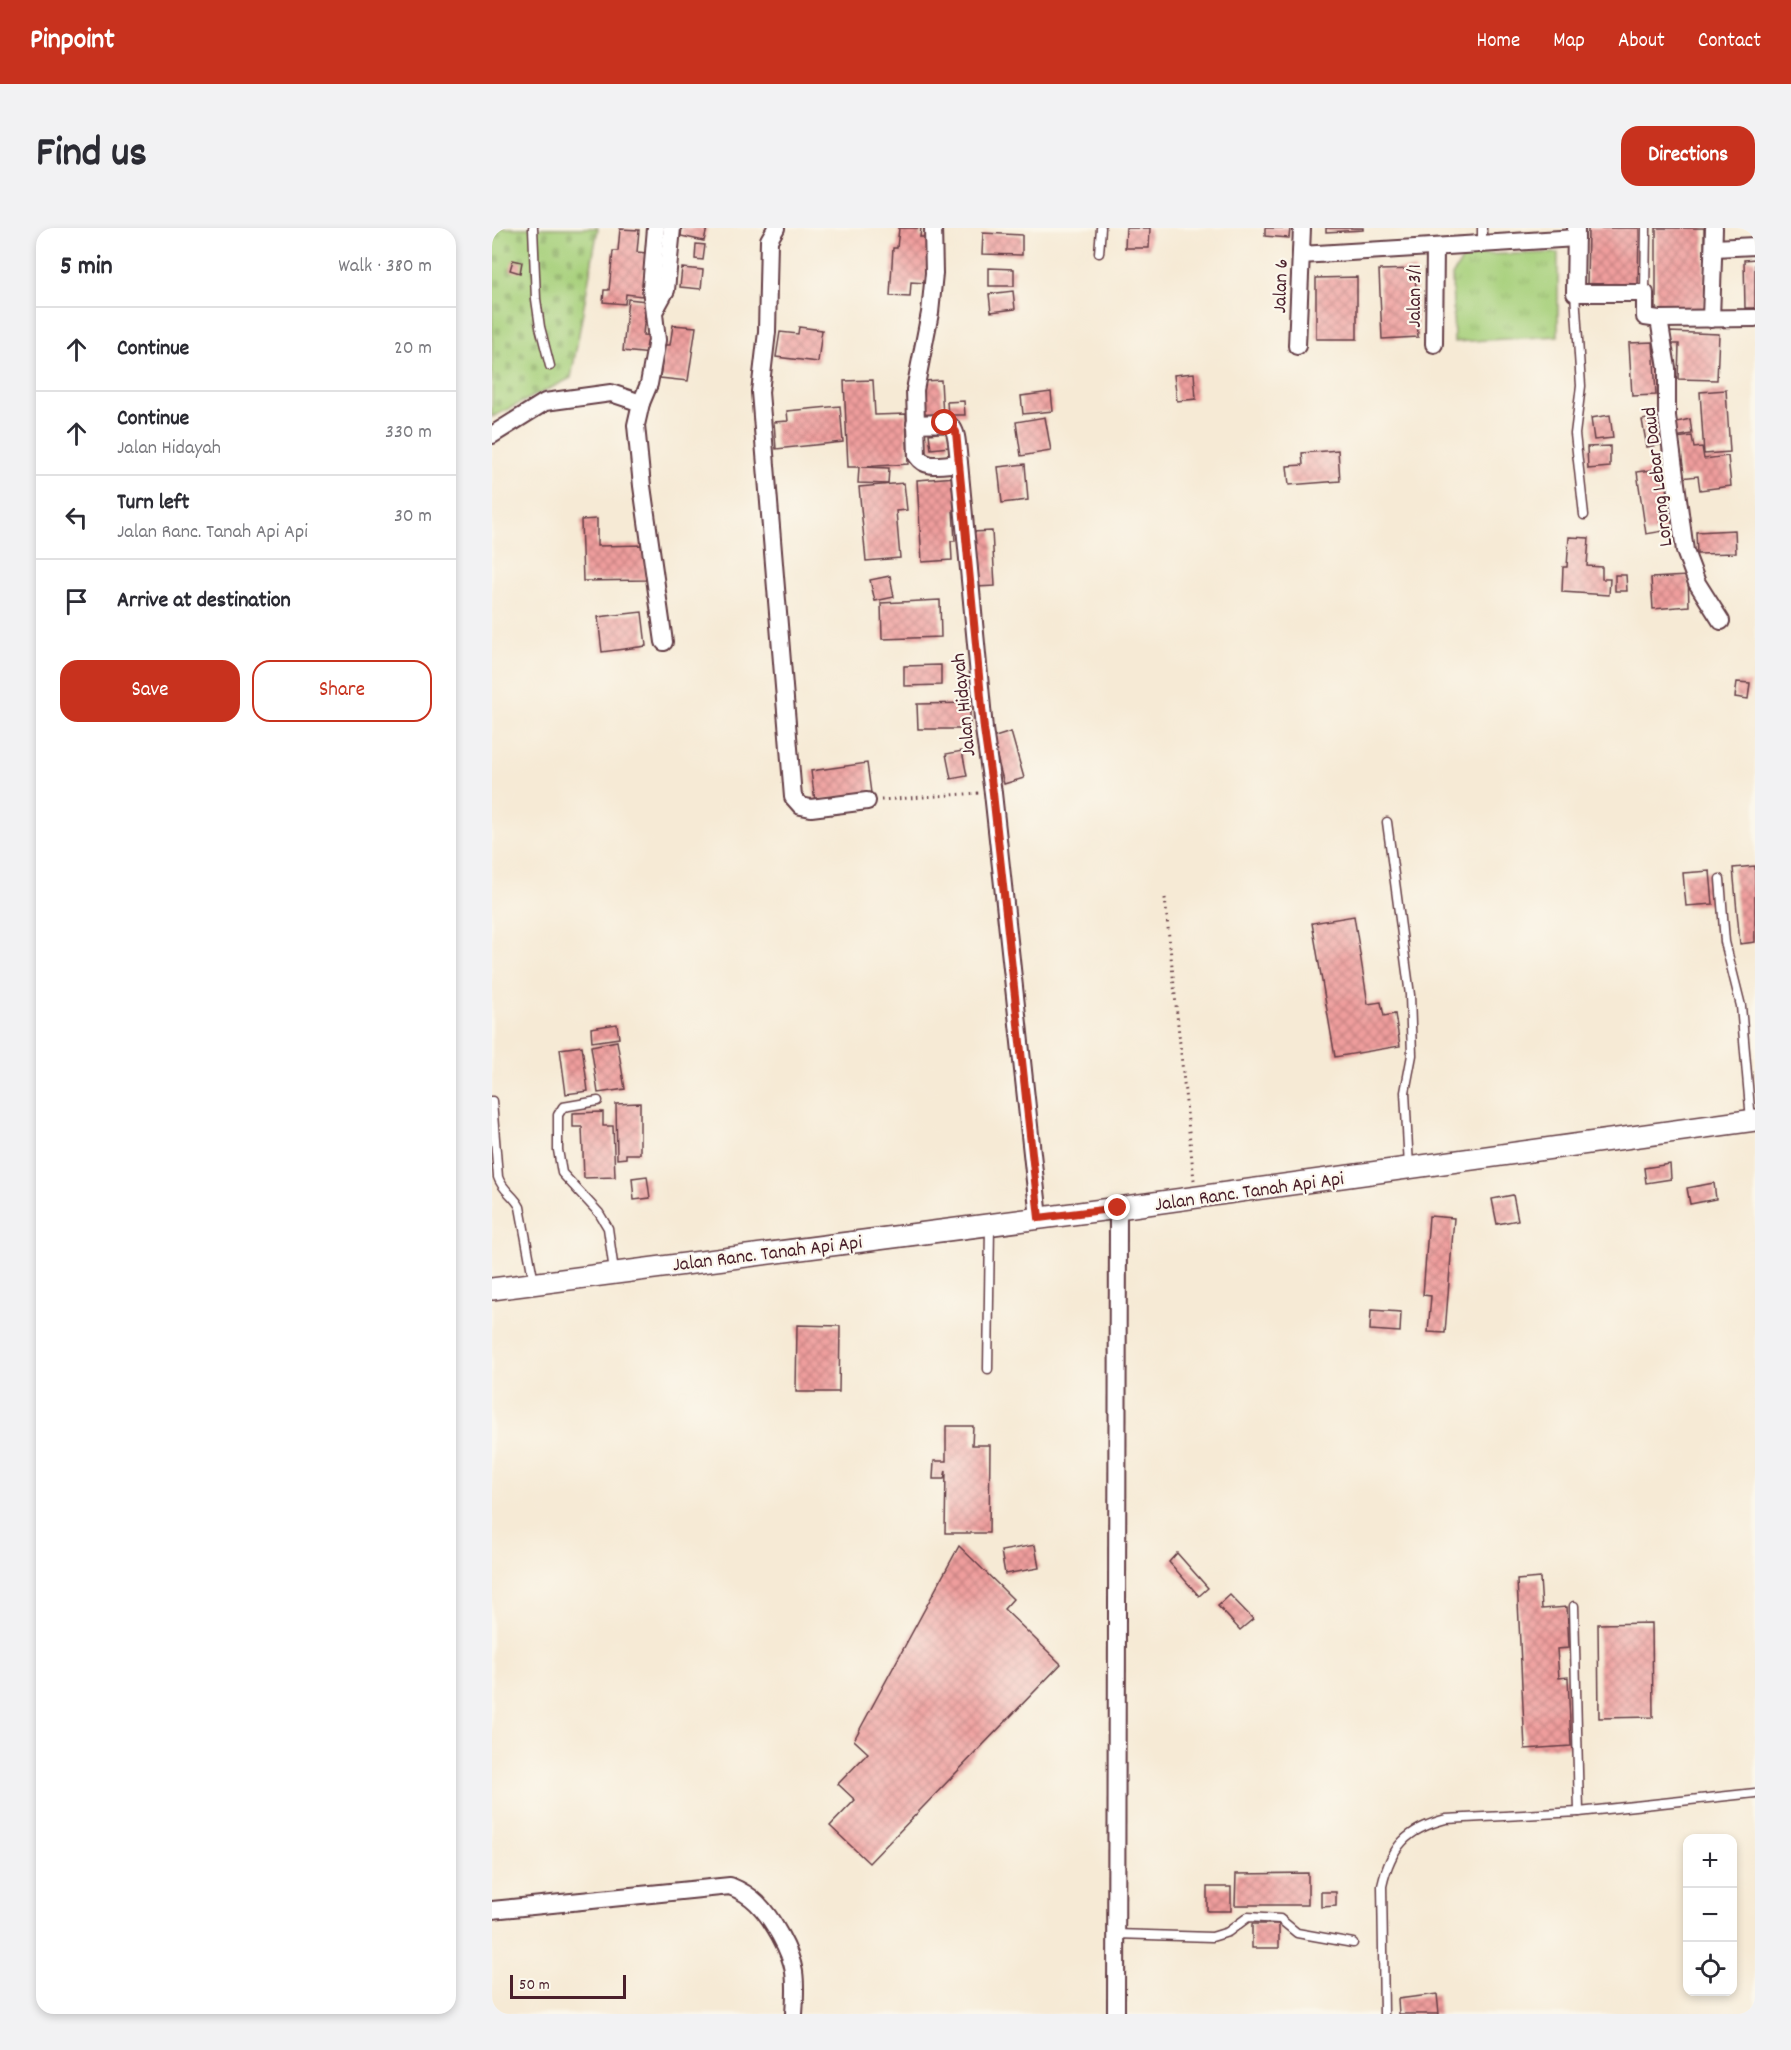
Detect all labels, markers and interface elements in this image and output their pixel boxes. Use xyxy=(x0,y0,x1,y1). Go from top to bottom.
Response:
text: Pinpoint xyxy=(30,22,115,62)
text: Home xyxy=(1476,27,1520,57)
text: Map xyxy=(1553,27,1585,57)
text: About xyxy=(1618,27,1665,57)
text: Contact xyxy=(1698,27,1761,57)
text: Find us xyxy=(36,126,147,186)
button: Directions xyxy=(1621,126,1755,186)
text: 5 min xyxy=(60,249,113,286)
text: Walk · 380 m xyxy=(338,253,432,281)
street label: Jalan 6 xyxy=(1267,258,1297,314)
street label: Jalan 3/1 xyxy=(1402,264,1430,328)
icon: ahead xyxy=(60,333,93,366)
text: Continue xyxy=(117,334,189,365)
text: 20 m xyxy=(394,335,432,363)
text: Continue xyxy=(117,404,189,435)
street label: Lorong Lebar Daud xyxy=(1637,405,1681,548)
route start xyxy=(931,409,957,435)
icon: ahead xyxy=(60,417,93,450)
text: 330 m xyxy=(385,419,432,447)
text: Jalan Hidayah xyxy=(117,435,221,463)
text: Turn left xyxy=(117,488,189,519)
icon: left xyxy=(60,501,93,534)
text: 30 m xyxy=(394,503,432,531)
text: Jalan Ranc. Tanah Api Api xyxy=(117,519,308,547)
icon: arrive xyxy=(60,585,93,618)
text: Arrive at destination xyxy=(117,586,291,617)
street label: Jalan Hidayah xyxy=(946,652,984,758)
button: Save xyxy=(60,660,240,722)
button: Share xyxy=(252,660,432,722)
street label: Jalan Ranc. Tanah Api Api xyxy=(1153,1166,1346,1220)
route end xyxy=(1104,1194,1130,1220)
street label: Jalan Ranc. Tanah Api Api xyxy=(671,1229,864,1281)
map controls xyxy=(1683,1834,1737,1996)
button: + xyxy=(1683,1834,1737,1888)
button: − xyxy=(1683,1888,1737,1942)
button: locate xyxy=(1683,1942,1737,1996)
scale bar xyxy=(510,1972,626,2000)
text: 50 m xyxy=(519,1974,550,1997)

